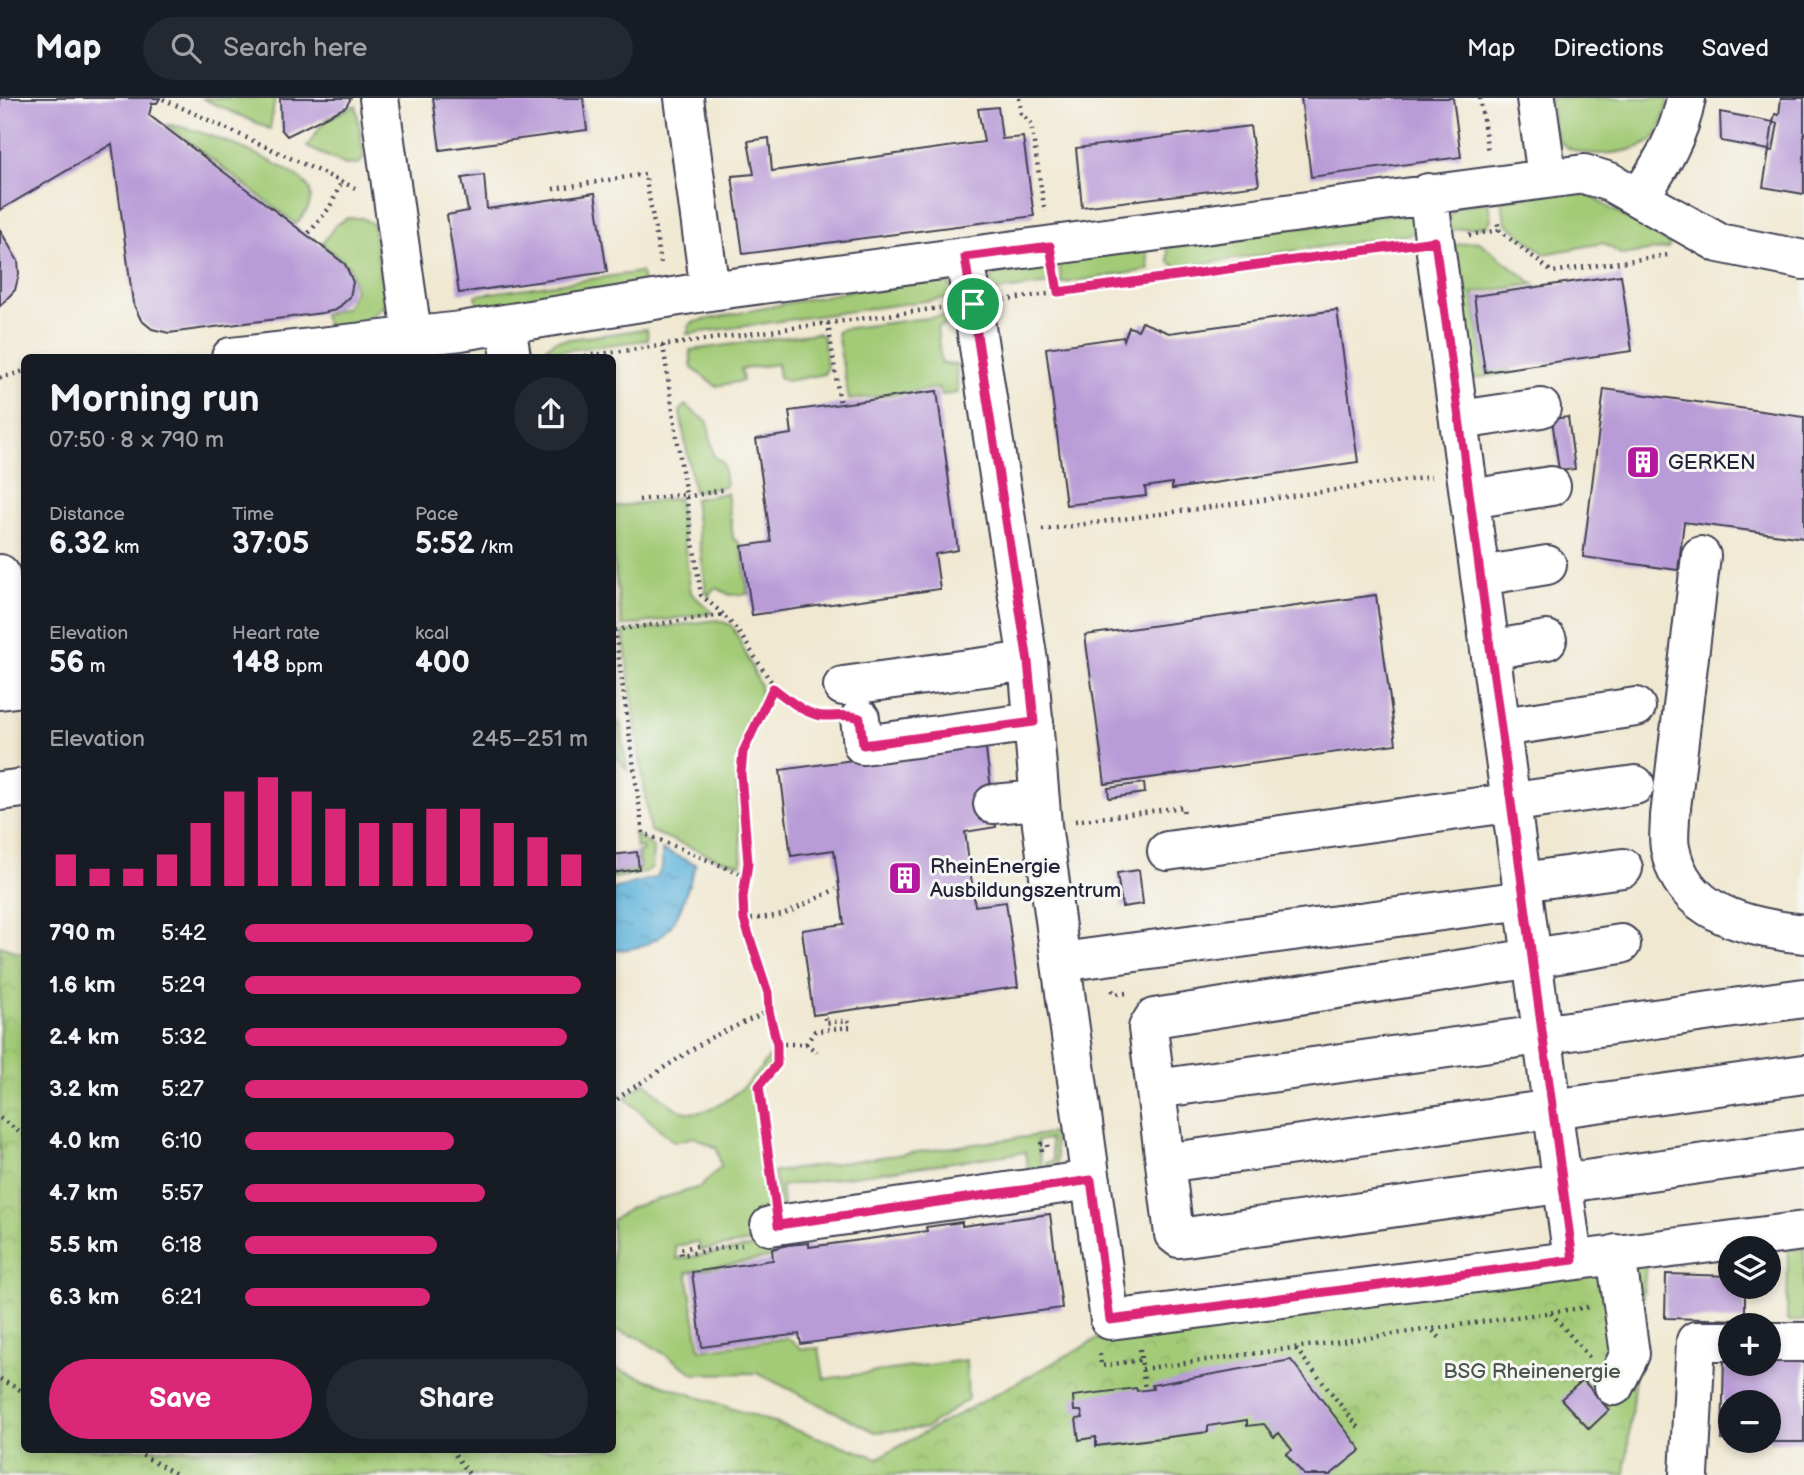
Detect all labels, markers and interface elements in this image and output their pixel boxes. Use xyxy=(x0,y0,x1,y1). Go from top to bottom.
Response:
search box xyxy=(143,17,633,80)
text: Map xyxy=(35,28,101,68)
icon: search xyxy=(167,29,205,67)
text: Search here xyxy=(223,33,367,64)
text: Map xyxy=(1467,34,1515,63)
text: Directions xyxy=(1553,34,1664,63)
text: Saved xyxy=(1702,34,1769,63)
pin xyxy=(943,274,1003,334)
icon: arrive xyxy=(954,285,992,323)
text: Morning run xyxy=(49,377,260,422)
button: share xyxy=(514,377,588,451)
text: 07:50 · 8 × 790 m xyxy=(49,426,224,454)
building icon: GERKEN xyxy=(1624,443,1662,481)
place label: GERKEN xyxy=(1668,450,1756,475)
text: Distance xyxy=(49,503,125,526)
text: Time xyxy=(232,503,274,526)
text: Pace xyxy=(415,503,458,526)
text: 6.32 xyxy=(49,526,109,562)
text: 37:05 xyxy=(232,526,309,562)
text: 5:52 xyxy=(415,526,475,562)
text: km xyxy=(109,536,139,559)
text: /km xyxy=(475,536,514,559)
text: Elevation xyxy=(49,622,128,645)
text: Heart rate xyxy=(232,622,320,645)
text: kcal xyxy=(415,622,449,645)
text: 56 xyxy=(49,645,85,681)
text: 148 xyxy=(232,645,280,681)
text: 400 xyxy=(415,645,470,681)
text: m xyxy=(85,655,105,678)
text: bpm xyxy=(280,655,323,678)
text: Elevation xyxy=(49,725,145,753)
text: 245–251 m xyxy=(472,725,588,753)
place label: RheinEnergie Ausbildungszentrum xyxy=(930,854,1121,903)
building icon: RheinEnergie Ausbildungszentrum xyxy=(886,859,924,897)
text: 790 m xyxy=(49,919,115,947)
text: 5:42 xyxy=(161,919,206,947)
text: 1.6 km xyxy=(49,971,116,999)
text: 5:29 xyxy=(161,971,206,999)
text: 2.4 km xyxy=(49,1023,119,1051)
text: 5:32 xyxy=(161,1023,207,1051)
text: 3.2 km xyxy=(49,1075,119,1103)
text: 5:27 xyxy=(161,1075,204,1103)
text: 4.0 km xyxy=(49,1127,120,1155)
text: 6:10 xyxy=(161,1127,202,1155)
text: 4.7 km xyxy=(49,1179,118,1207)
text: 5:57 xyxy=(161,1179,203,1207)
text: 5.5 km xyxy=(49,1231,118,1259)
text: 6:18 xyxy=(161,1231,202,1259)
map controls xyxy=(1718,1236,1781,1453)
button: layers xyxy=(1718,1236,1781,1299)
text: 6.3 km xyxy=(49,1283,119,1311)
text: 6:21 xyxy=(161,1283,202,1311)
button: + xyxy=(1718,1313,1781,1376)
button: Save xyxy=(49,1359,312,1439)
button: Share xyxy=(326,1359,588,1439)
park label: BSG Rheinenergie xyxy=(1443,1359,1621,1384)
button: − xyxy=(1718,1390,1781,1453)

